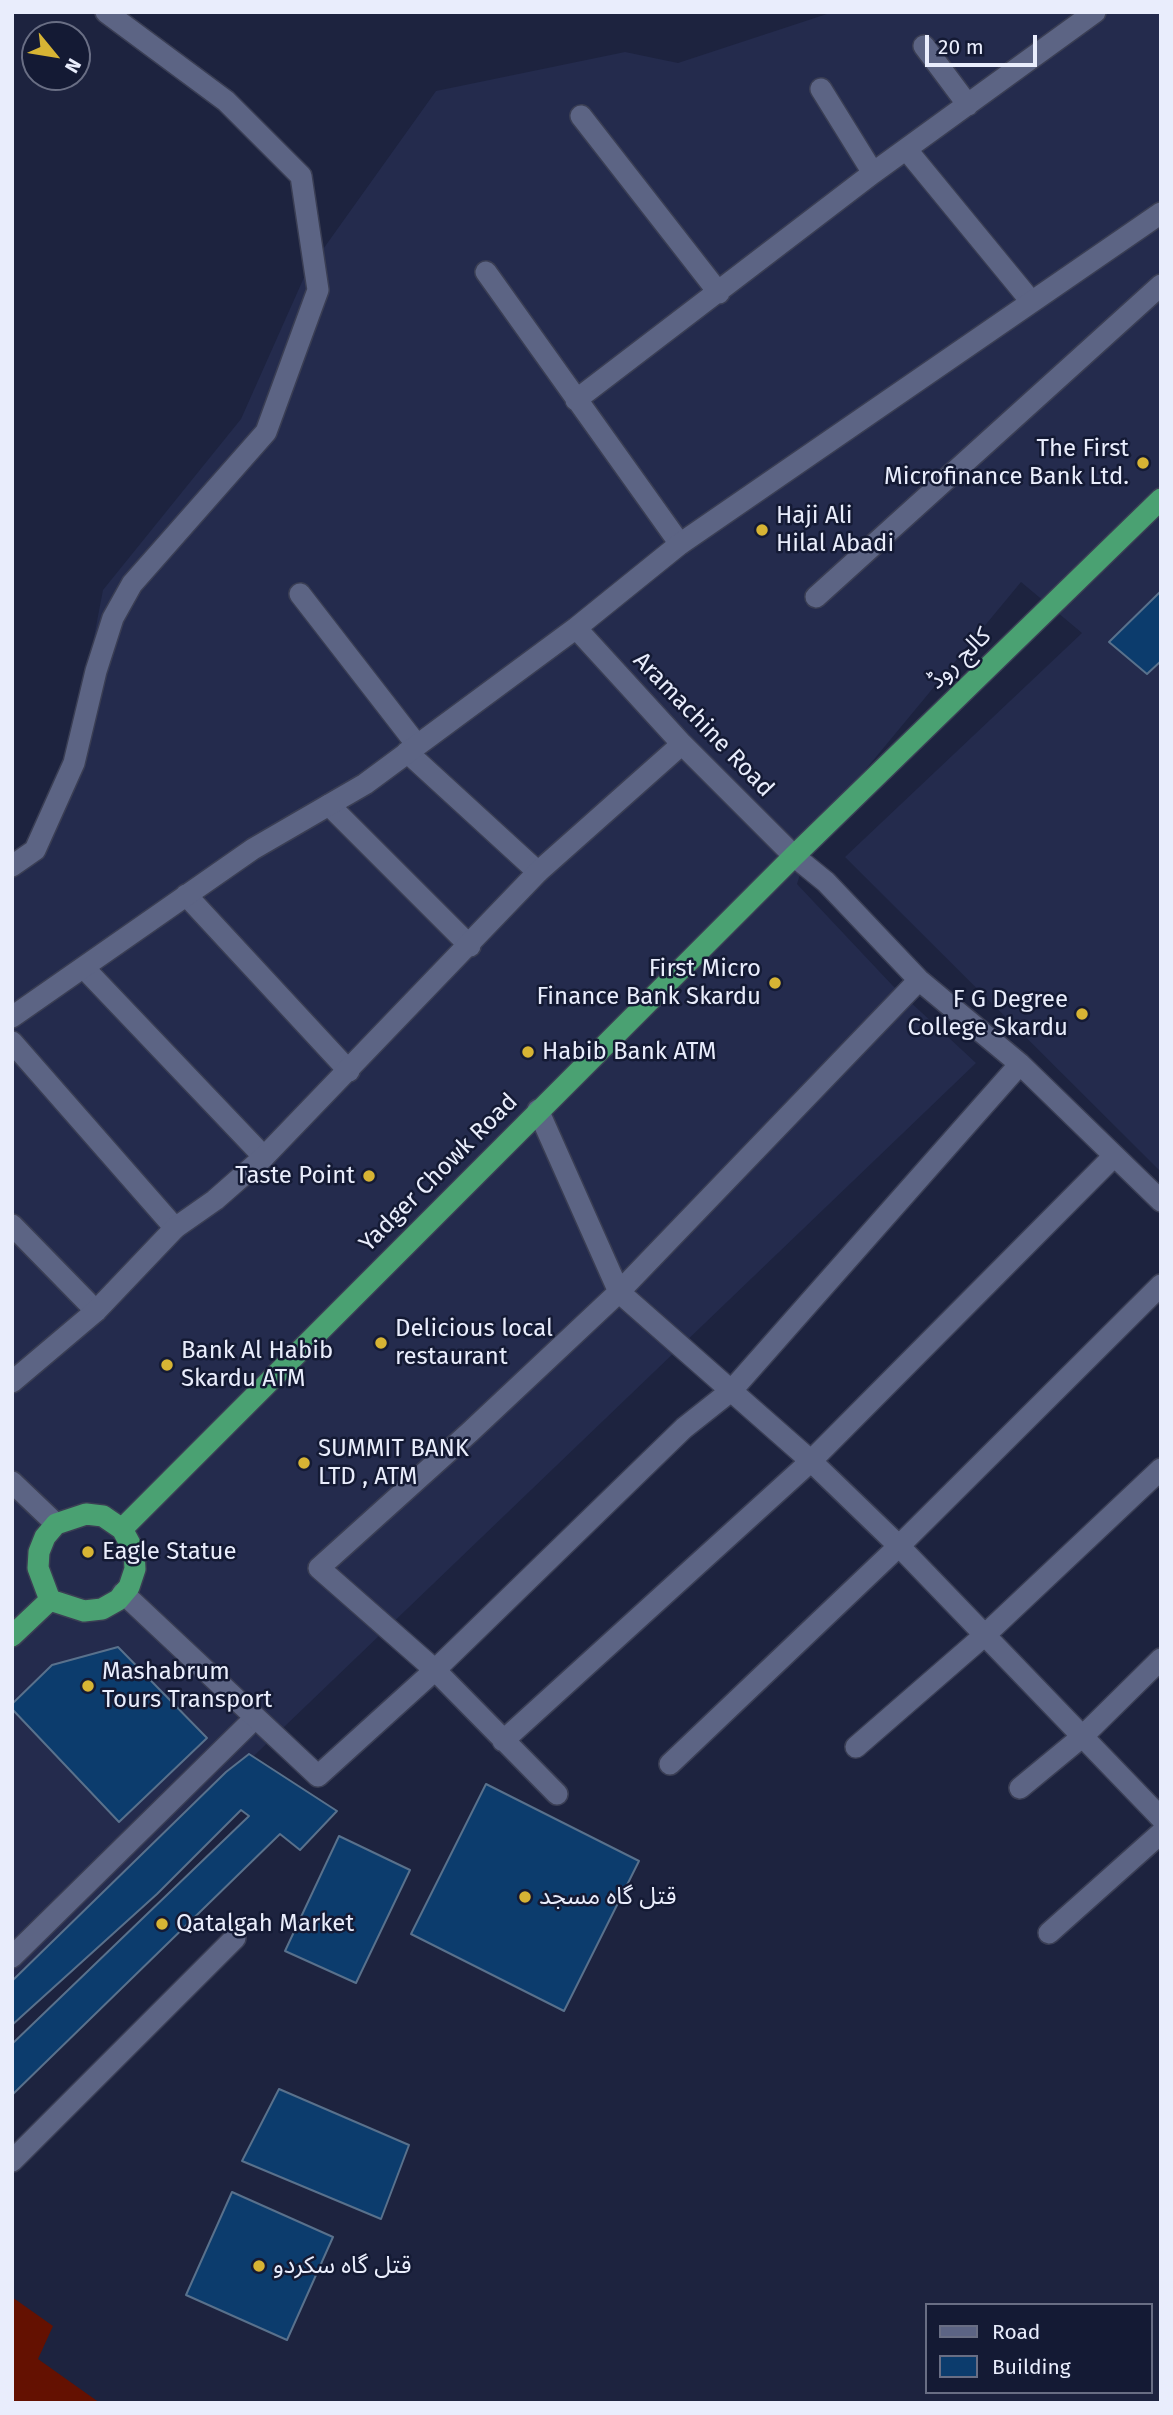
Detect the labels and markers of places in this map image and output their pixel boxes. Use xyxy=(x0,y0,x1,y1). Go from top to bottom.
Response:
place label: The First Microfinance Bank Ltd. xyxy=(884,435,1129,491)
marker: The First Microfinance Bank Ltd. xyxy=(1135,455,1151,471)
place label: Haji Ali Hilal Abadi xyxy=(776,502,894,558)
marker: Haji Ali Hilal Abadi xyxy=(754,522,770,538)
place label: First Micro Finance Bank Skardu xyxy=(536,955,761,1011)
marker: First Micro Finance Bank Skardu xyxy=(767,975,783,991)
place label: F G Degree College Skardu xyxy=(908,986,1068,1042)
marker: F G Degree College Skardu xyxy=(1074,1006,1090,1022)
place label: Habib Bank ATM xyxy=(542,1038,717,1066)
marker: Habib Bank ATM xyxy=(520,1044,536,1060)
place label: Taste Point xyxy=(235,1162,355,1190)
marker: Taste Point xyxy=(361,1168,377,1184)
place label: Delicious local restaurant xyxy=(395,1315,553,1371)
marker: Delicious local restaurant xyxy=(373,1335,389,1351)
place label: Bank Al Habib Skardu ATM xyxy=(181,1337,333,1393)
marker: Bank Al Habib Skardu ATM xyxy=(159,1357,175,1373)
place label: SUMMIT BANK LTD , ATM xyxy=(318,1435,469,1491)
marker: SUMMIT BANK LTD , ATM xyxy=(296,1455,312,1471)
place label: Eagle Statue xyxy=(102,1538,237,1566)
marker: Eagle Statue xyxy=(80,1544,96,1560)
place label: Mashabrum Tours Transport xyxy=(102,1658,272,1714)
marker: Mashabrum Tours Transport xyxy=(80,1678,96,1694)
place label: قتل گاہ مسجد xyxy=(539,1883,677,1911)
marker: قتل گاہ مسجد xyxy=(517,1889,533,1905)
place label: Qatalgah Market xyxy=(176,1910,354,1938)
marker: Qatalgah Market xyxy=(154,1916,170,1932)
place label: قتل گاہ سکردو xyxy=(273,2252,411,2280)
marker: قتل گاہ سکردو xyxy=(251,2258,267,2274)

